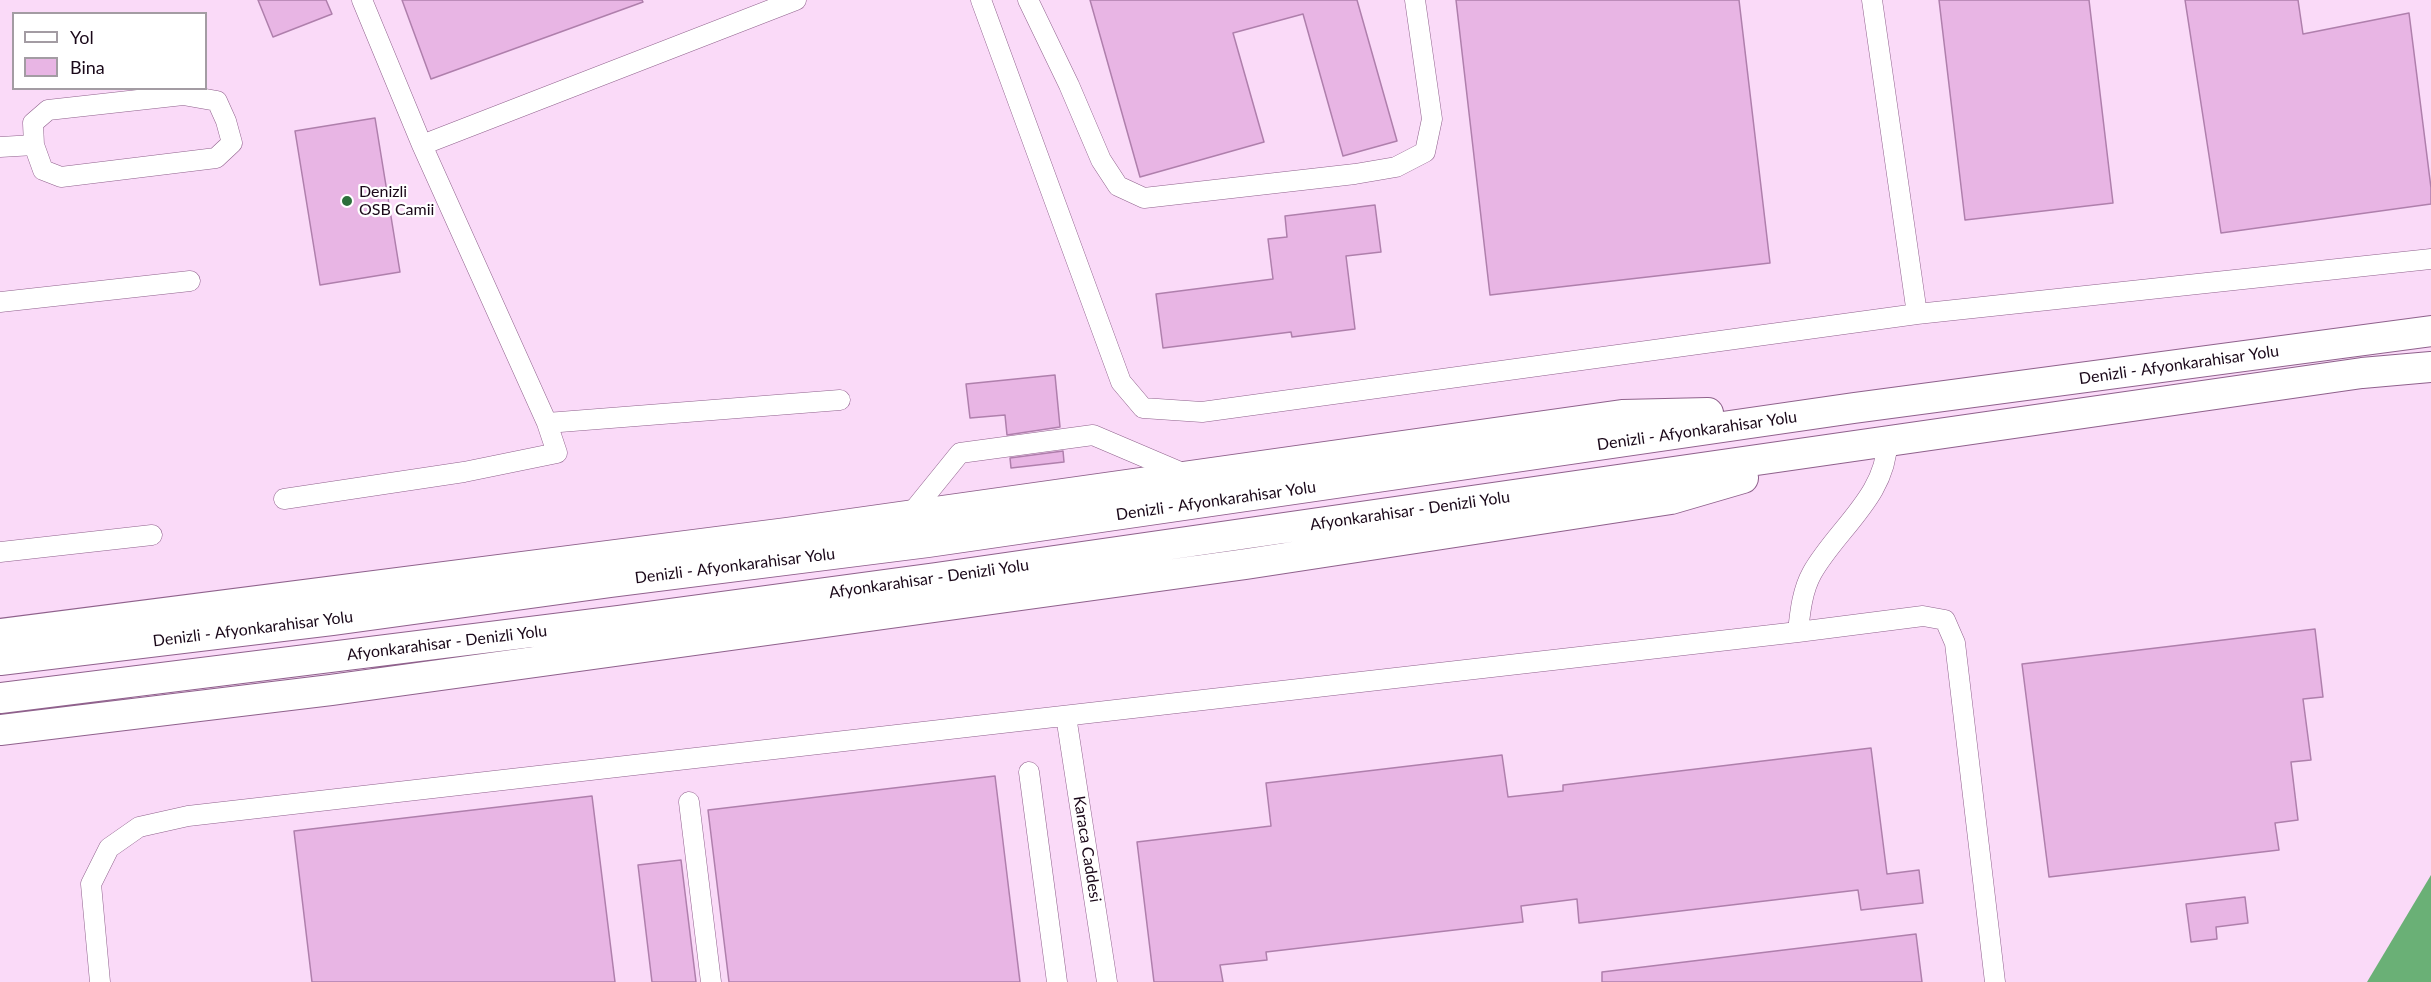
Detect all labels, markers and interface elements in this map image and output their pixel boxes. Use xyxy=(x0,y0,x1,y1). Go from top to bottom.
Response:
legend xyxy=(12,12,207,90)
text: Yol xyxy=(70,26,94,48)
text: Bina xyxy=(70,56,105,78)
place label: Denizli OSB Camii xyxy=(359,182,434,220)
marker: Denizli OSB Camii xyxy=(340,194,354,208)
street label: Denizli - Afyonkarahisar Yolu xyxy=(2078,341,2280,389)
street label: Denizli - Afyonkarahisar Yolu xyxy=(1596,407,1798,455)
street label: Denizli - Afyonkarahisar Yolu xyxy=(1115,477,1317,525)
street label: Afyonkarahisar - Denizli Yolu xyxy=(1309,487,1511,535)
street label: Denizli - Afyonkarahisar Yolu xyxy=(634,544,836,588)
street label: Afyonkarahisar - Denizli Yolu xyxy=(828,555,1030,603)
street label: Denizli - Afyonkarahisar Yolu xyxy=(152,607,354,651)
street label: Afyonkarahisar - Denizli Yolu xyxy=(346,621,548,665)
street label: Karaca Caddesi xyxy=(1069,794,1105,904)

